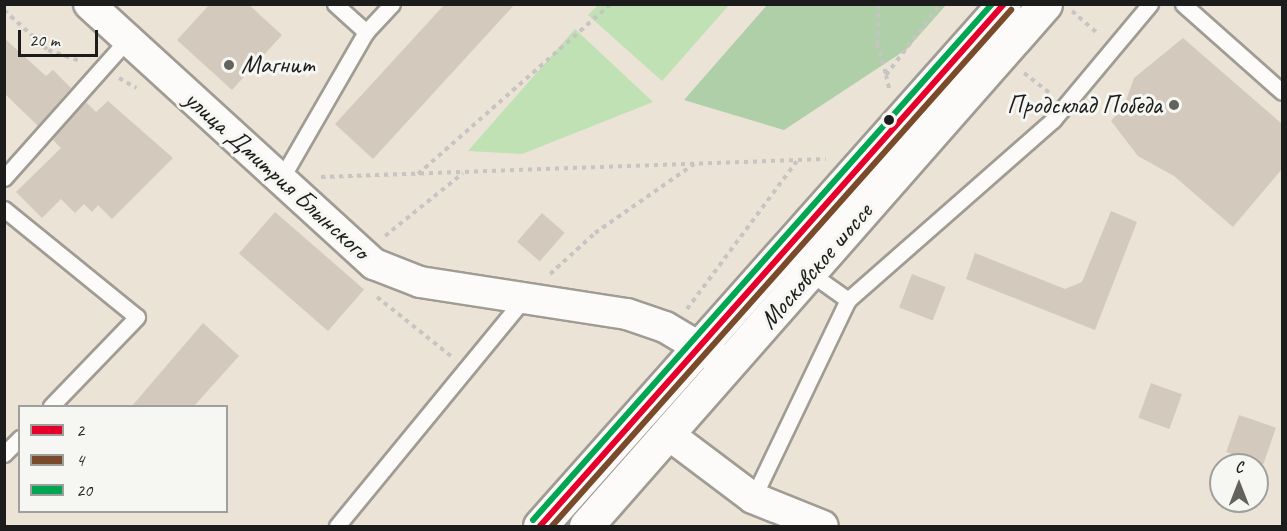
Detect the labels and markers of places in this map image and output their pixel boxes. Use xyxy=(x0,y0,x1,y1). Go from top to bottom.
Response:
place label: Магнит xyxy=(241,49,315,81)
marker: Магнит xyxy=(222,58,236,72)
place label: Продсклад Победа xyxy=(1007,89,1162,121)
marker: Продсклад Победа xyxy=(1167,98,1181,112)
unlabelled marker xyxy=(883,114,895,126)

